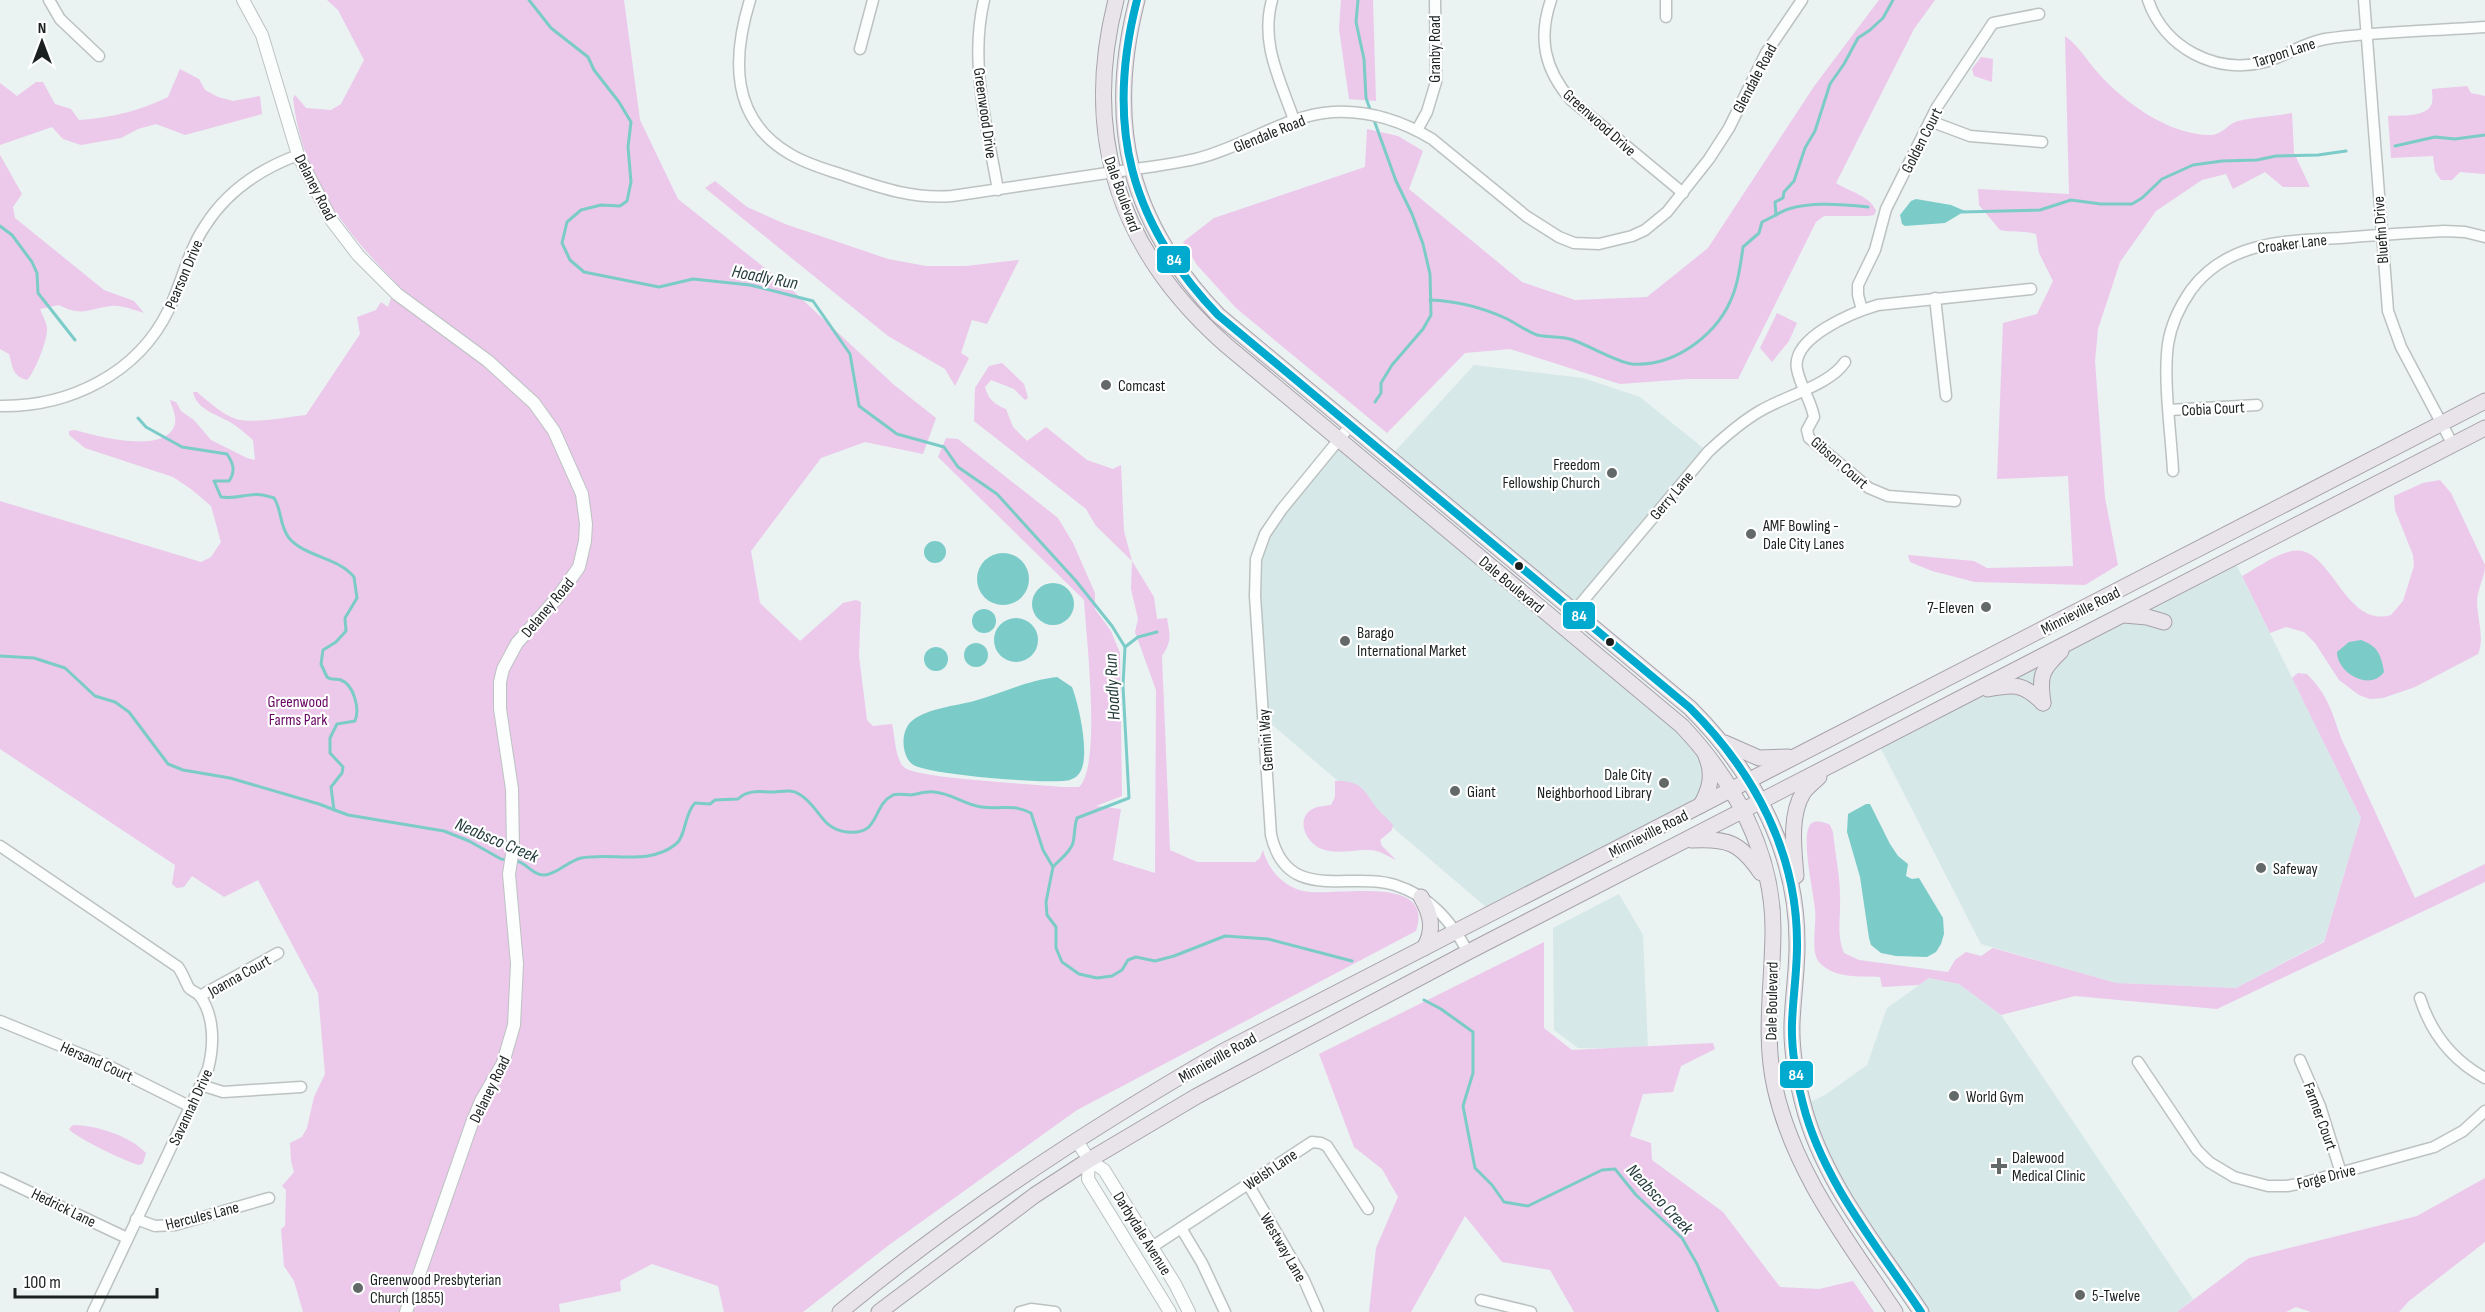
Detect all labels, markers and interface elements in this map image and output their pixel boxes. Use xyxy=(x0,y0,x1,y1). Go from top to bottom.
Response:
north arrow xyxy=(12,12,72,72)
street label: Granby Road xyxy=(1426,15,1445,83)
text: N xyxy=(38,19,46,38)
street label: Tarpon Lane xyxy=(2251,34,2318,72)
street label: Glendale Road xyxy=(1729,41,1781,117)
street label: Greenwood Drive xyxy=(969,67,1000,160)
street label: Greenwood Drive xyxy=(1559,85,1639,161)
street label: Golden Court xyxy=(1898,105,1947,177)
street label: Glendale Road xyxy=(1231,111,1308,157)
street label: Delaney Road xyxy=(290,151,339,224)
street label: Dale Boulevard xyxy=(1099,154,1144,235)
street label: Bluefin Drive xyxy=(2370,196,2393,264)
street label: Croaker Lane xyxy=(2256,231,2328,258)
street label: Pearson Drive xyxy=(161,237,207,312)
line badge: 84 xyxy=(1156,245,1191,274)
text: 84 xyxy=(1166,251,1182,270)
water label: Hoadly Run xyxy=(730,261,800,294)
place label: Comcast xyxy=(1118,377,1166,396)
marker: Comcast xyxy=(1099,378,1113,392)
street label: Cobia Court xyxy=(2181,398,2245,421)
street label: Gibson Court xyxy=(1806,433,1872,493)
place label: Freedom Fellowship Church xyxy=(1503,456,1600,493)
marker: Freedom Fellowship Church xyxy=(1605,466,1619,480)
street label: Gerry Lane xyxy=(1646,468,1698,524)
place label: AMF Bowling - Dale City Lanes xyxy=(1762,517,1845,554)
marker: AMF Bowling - Dale City Lanes xyxy=(1744,527,1758,541)
street label: Dale Boulevard xyxy=(1475,553,1547,618)
unlabelled marker xyxy=(1513,560,1525,572)
street label: Delaney Road xyxy=(518,574,579,642)
street label: Minnieville Road xyxy=(2038,583,2123,639)
place label: 7-Eleven xyxy=(1927,599,1974,618)
marker: 7-Eleven xyxy=(1979,600,1993,614)
line badge: 84 xyxy=(1562,601,1596,630)
text: 84 xyxy=(1571,607,1587,626)
place label: Barago International Market xyxy=(1357,624,1466,661)
marker: Barago International Market xyxy=(1338,634,1352,648)
unlabelled marker xyxy=(1604,636,1616,648)
water label: Hoadly Run xyxy=(1100,653,1125,721)
park label: Greenwood Farms Park xyxy=(268,693,328,730)
street label: Gemini Way xyxy=(1255,708,1278,772)
place label: Dale City Neighborhood Library xyxy=(1537,766,1652,803)
marker: Dale City Neighborhood Library xyxy=(1657,776,1671,790)
place label: Giant xyxy=(1467,783,1496,802)
marker: Giant xyxy=(1448,784,1462,798)
street label: Minnieville Road xyxy=(1606,806,1691,862)
water label: Neabsco Creek xyxy=(452,814,543,868)
place label: Safeway xyxy=(2273,860,2318,879)
marker: Safeway xyxy=(2254,861,2268,875)
street label: Joanna Court xyxy=(204,951,275,1002)
street label: Dale Boulevard xyxy=(1762,961,1783,1041)
street label: Minnieville Road xyxy=(1175,1029,1260,1088)
street label: Hersand Court xyxy=(57,1038,136,1087)
street label: Delaney Road xyxy=(466,1053,515,1126)
line badge: 84 xyxy=(1779,1060,1814,1089)
street label: Savannah Drive xyxy=(165,1066,217,1149)
text: 84 xyxy=(1788,1066,1804,1085)
street label: Farmer Court xyxy=(2299,1080,2341,1153)
place label: World Gym xyxy=(1966,1088,2024,1107)
marker: World Gym xyxy=(1947,1089,1961,1103)
street label: Welsh Lane xyxy=(1241,1146,1301,1195)
place label: Dalewood Medical Clinic xyxy=(2012,1149,2086,1186)
marker: Dalewood Medical Clinic xyxy=(1990,1157,2008,1175)
water label: Neabsco Creek xyxy=(1622,1160,1698,1240)
street label: Forge Drive xyxy=(2295,1161,2358,1194)
street label: Hedrick Lane xyxy=(28,1185,99,1232)
street label: Darbydale Avenue xyxy=(1109,1188,1175,1279)
street label: Hercules Lane xyxy=(164,1198,241,1235)
street label: Westway Lane xyxy=(1255,1210,1310,1285)
scale bar xyxy=(15,1261,158,1299)
place label: Greenwood Presbyterian Church (1855) xyxy=(370,1271,501,1308)
text: 100 m xyxy=(24,1272,61,1293)
marker: Greenwood Presbyterian Church (1855) xyxy=(351,1281,365,1295)
place label: 5-Twelve xyxy=(2092,1287,2140,1306)
marker: 5-Twelve xyxy=(2073,1288,2087,1302)

